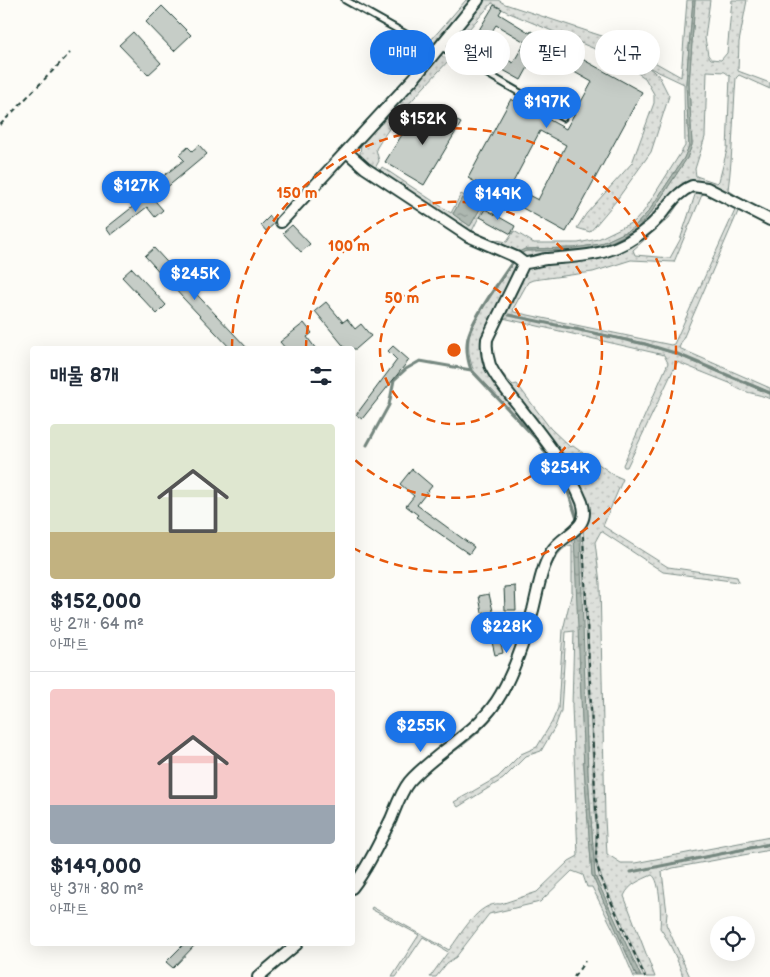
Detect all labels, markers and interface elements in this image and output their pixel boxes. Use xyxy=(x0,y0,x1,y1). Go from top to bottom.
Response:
chip: 매매 xyxy=(370,30,435,75)
chip: 월세 xyxy=(445,30,510,75)
chip: 필터 xyxy=(520,30,585,75)
chip: 신규 xyxy=(595,30,660,75)
pin: $197K xyxy=(512,86,582,129)
text: $197K xyxy=(524,93,570,112)
pin: $152K xyxy=(388,104,458,146)
text: $152K xyxy=(400,110,446,129)
pin: $127K xyxy=(101,170,171,213)
text: $127K xyxy=(113,177,159,196)
pin: $149K xyxy=(463,178,533,221)
text: 150 m xyxy=(276,184,318,203)
text: $149K xyxy=(475,185,521,204)
text: 100 m xyxy=(328,237,370,256)
pin: $245K xyxy=(160,258,230,301)
text: $245K xyxy=(170,265,220,284)
text: 50 m xyxy=(385,289,420,308)
centre of rings xyxy=(445,341,463,359)
icon: filters xyxy=(307,362,335,390)
text: 매물 8개 xyxy=(50,363,119,388)
pin: $254K xyxy=(530,452,600,495)
icon: home xyxy=(148,456,238,546)
text: $254K xyxy=(540,459,590,478)
text: $152,000 xyxy=(50,589,141,614)
pin: $228K xyxy=(472,612,542,654)
text: 방 2개 · 64 m² xyxy=(50,615,144,634)
text: $228K xyxy=(482,618,532,637)
text: 아파트 xyxy=(50,635,89,654)
pin: $255K xyxy=(386,710,456,753)
text: $255K xyxy=(396,717,446,736)
icon: home xyxy=(148,722,238,812)
text: $149,000 xyxy=(50,854,141,879)
text: 방 3개 · 80 m² xyxy=(50,880,144,899)
text: 아파트 xyxy=(50,900,89,919)
map controls xyxy=(710,916,755,961)
button: locate xyxy=(710,916,755,961)

